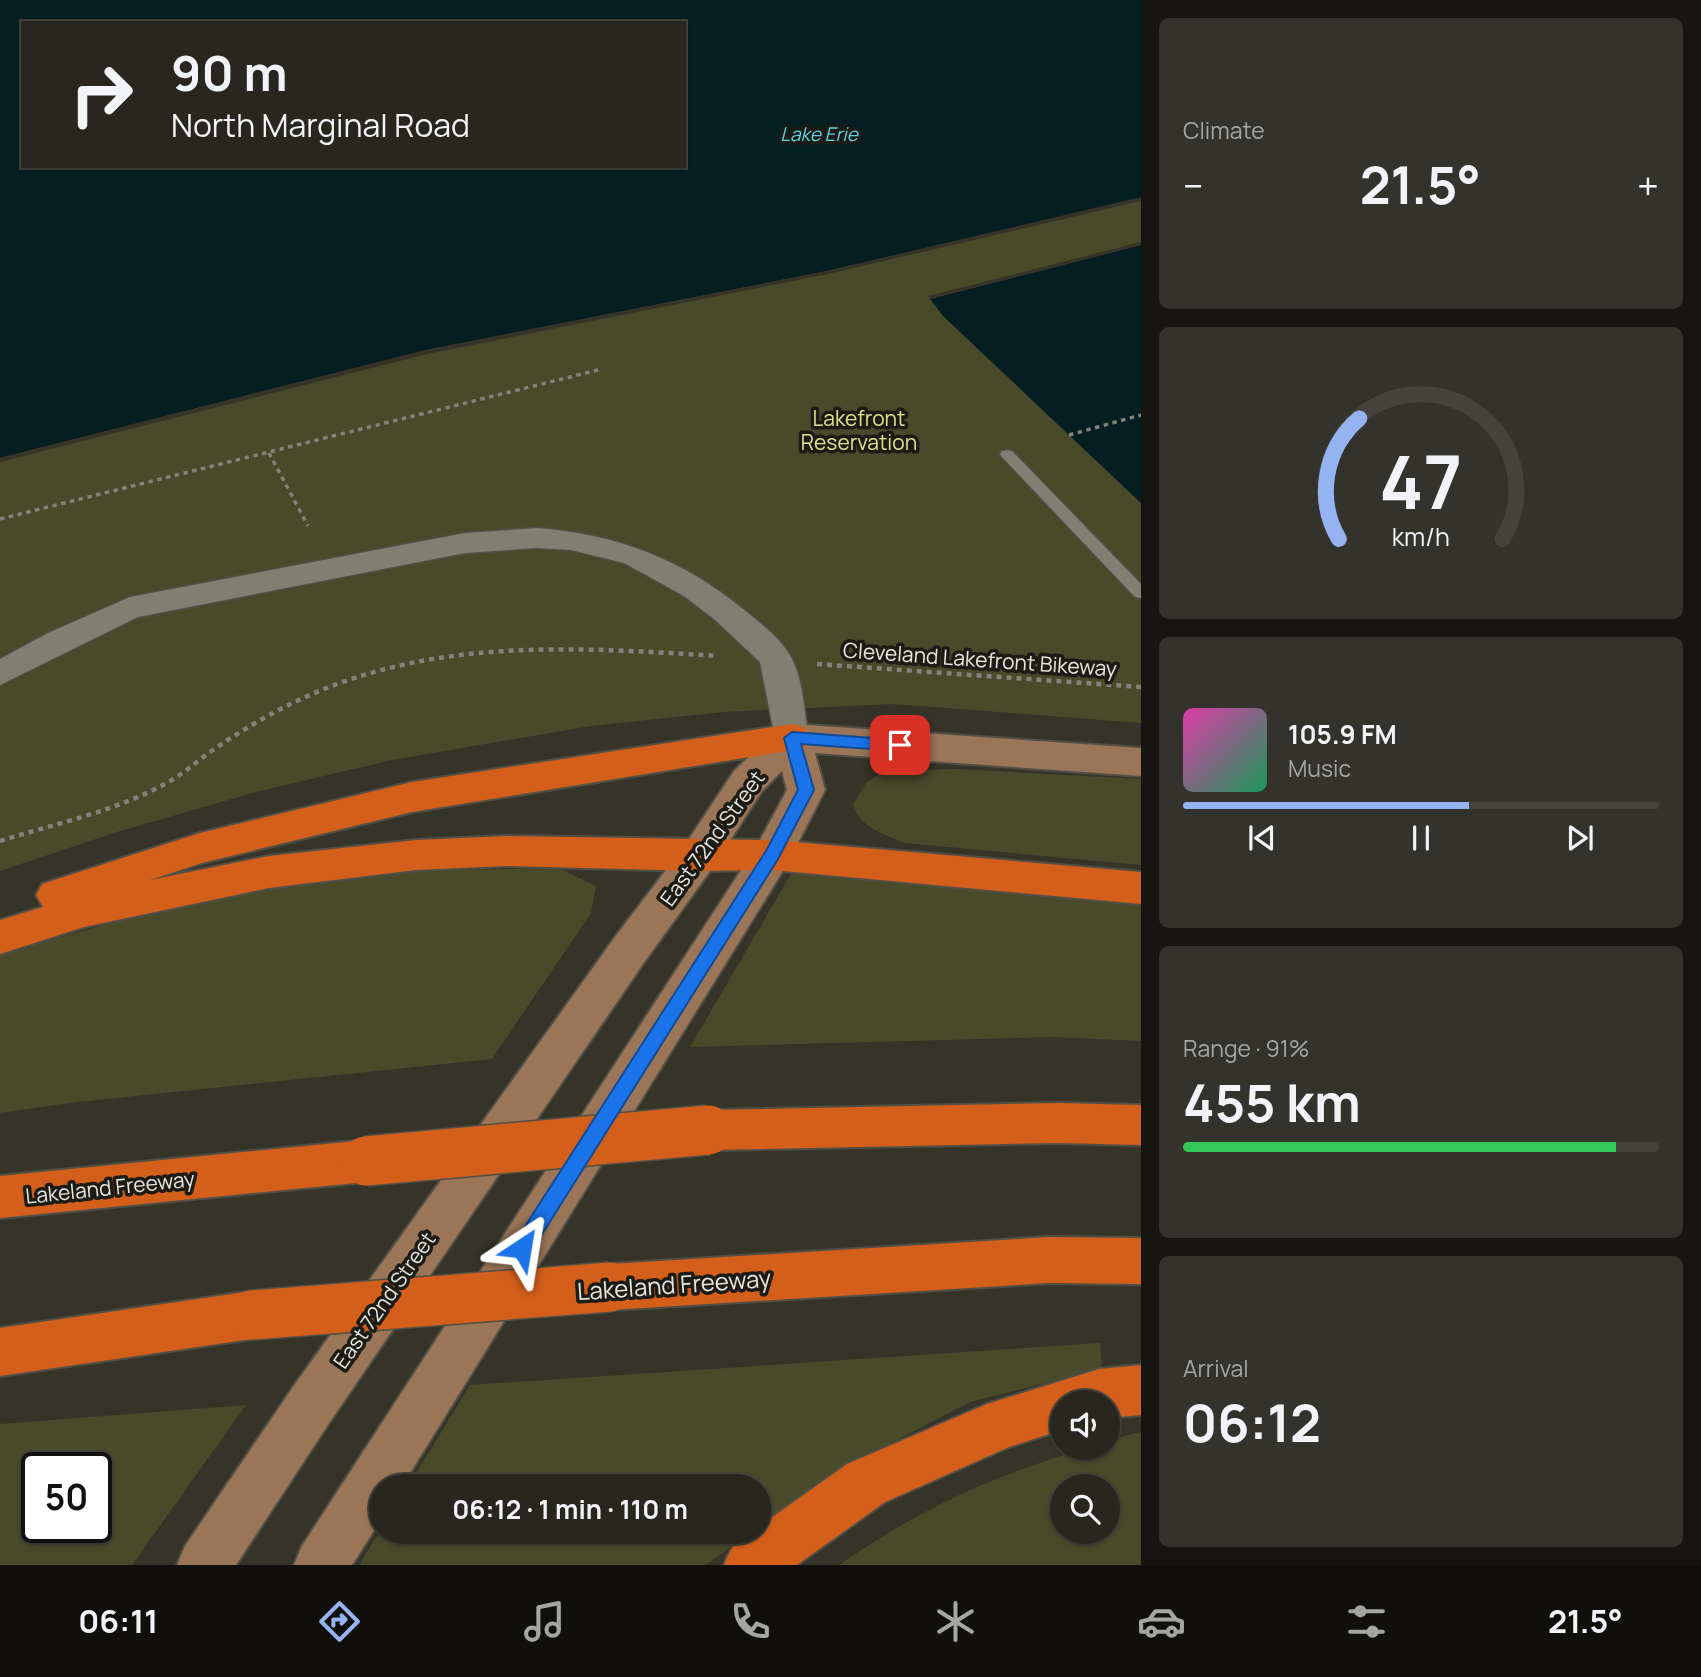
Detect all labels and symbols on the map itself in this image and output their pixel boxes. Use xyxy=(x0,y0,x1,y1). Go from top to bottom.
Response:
water label: Lake Erie xyxy=(780,121,860,147)
park label: Lakefront Reservation xyxy=(801,404,917,456)
street label: Cleveland Lakefront Bikeway xyxy=(842,635,1118,683)
pin xyxy=(870,715,930,775)
street label: East 72nd Street xyxy=(653,765,771,911)
street label: Lakeland Freeway xyxy=(24,1164,196,1210)
position arrow xyxy=(485,1211,559,1285)
street label: East 72nd Street xyxy=(326,1226,442,1374)
street label: Lakeland Freeway xyxy=(576,1261,772,1307)
speed limit sign: 50 xyxy=(21,1452,112,1543)

